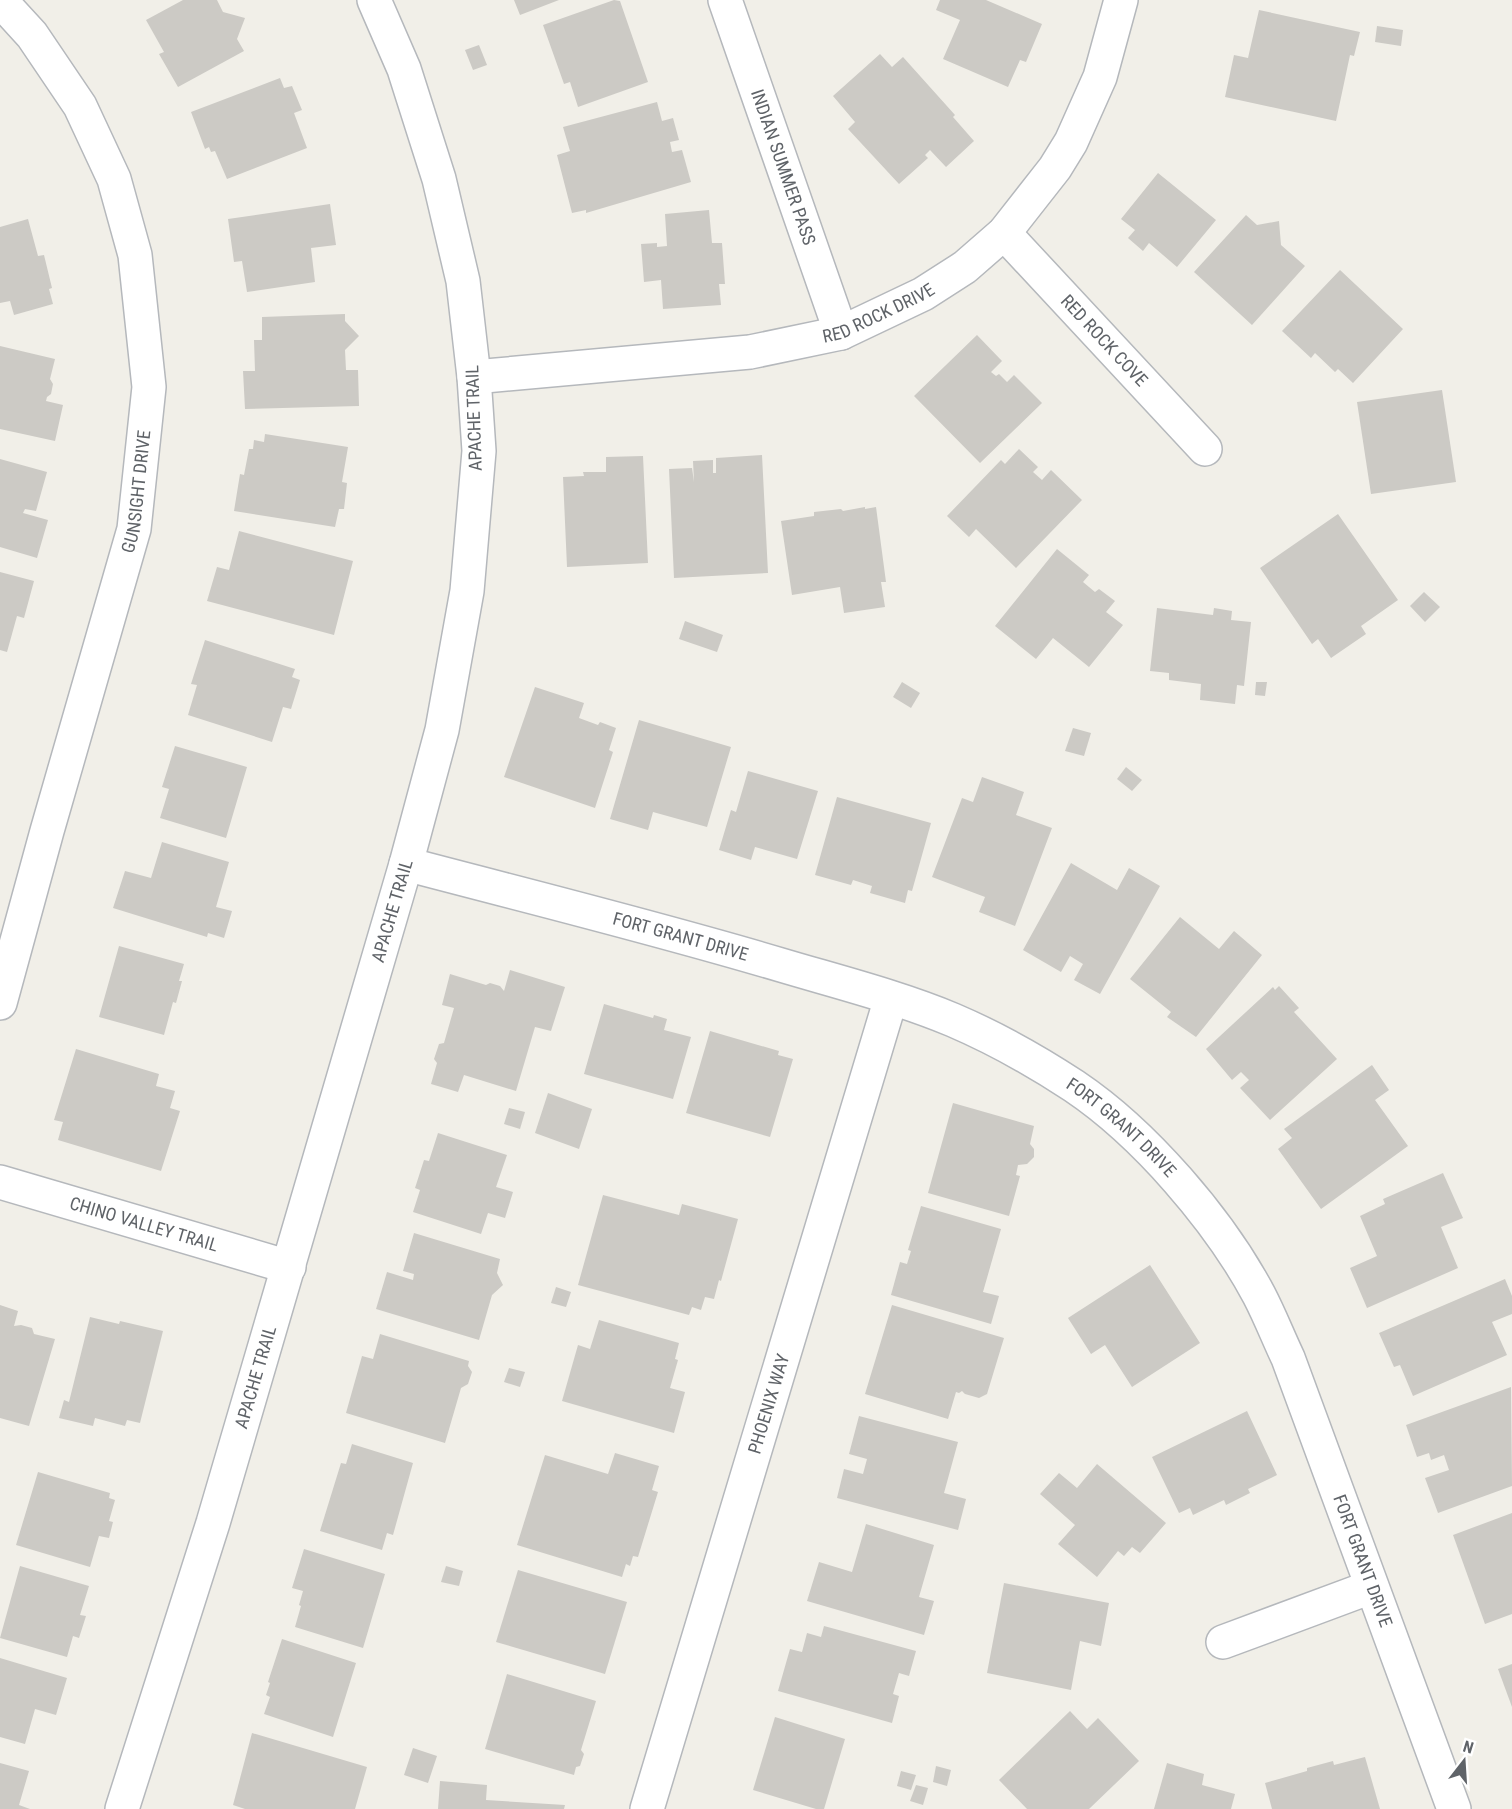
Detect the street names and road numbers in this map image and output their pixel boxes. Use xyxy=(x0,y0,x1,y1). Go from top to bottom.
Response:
street label: INDIAN SUMMER PASS xyxy=(747,86,821,248)
street label: RED ROCK DRIVE xyxy=(821,278,938,347)
street label: RED ROCK COVE xyxy=(1057,290,1152,390)
street label: APACHE TRAIL xyxy=(461,364,486,471)
street label: GUNSIGHT DRIVE xyxy=(117,429,154,555)
street label: APACHE TRAIL xyxy=(367,856,417,965)
street label: FORT GRANT DRIVE xyxy=(611,907,751,965)
street label: FORT GRANT DRIVE xyxy=(1063,1073,1181,1181)
street label: CHINO VALLEY TRAIL xyxy=(67,1192,221,1256)
street label: APACHE TRAIL xyxy=(230,1323,280,1431)
street label: PHOENIX WAY xyxy=(743,1351,793,1456)
street label: FORT GRANT DRIVE xyxy=(1329,1492,1397,1630)

